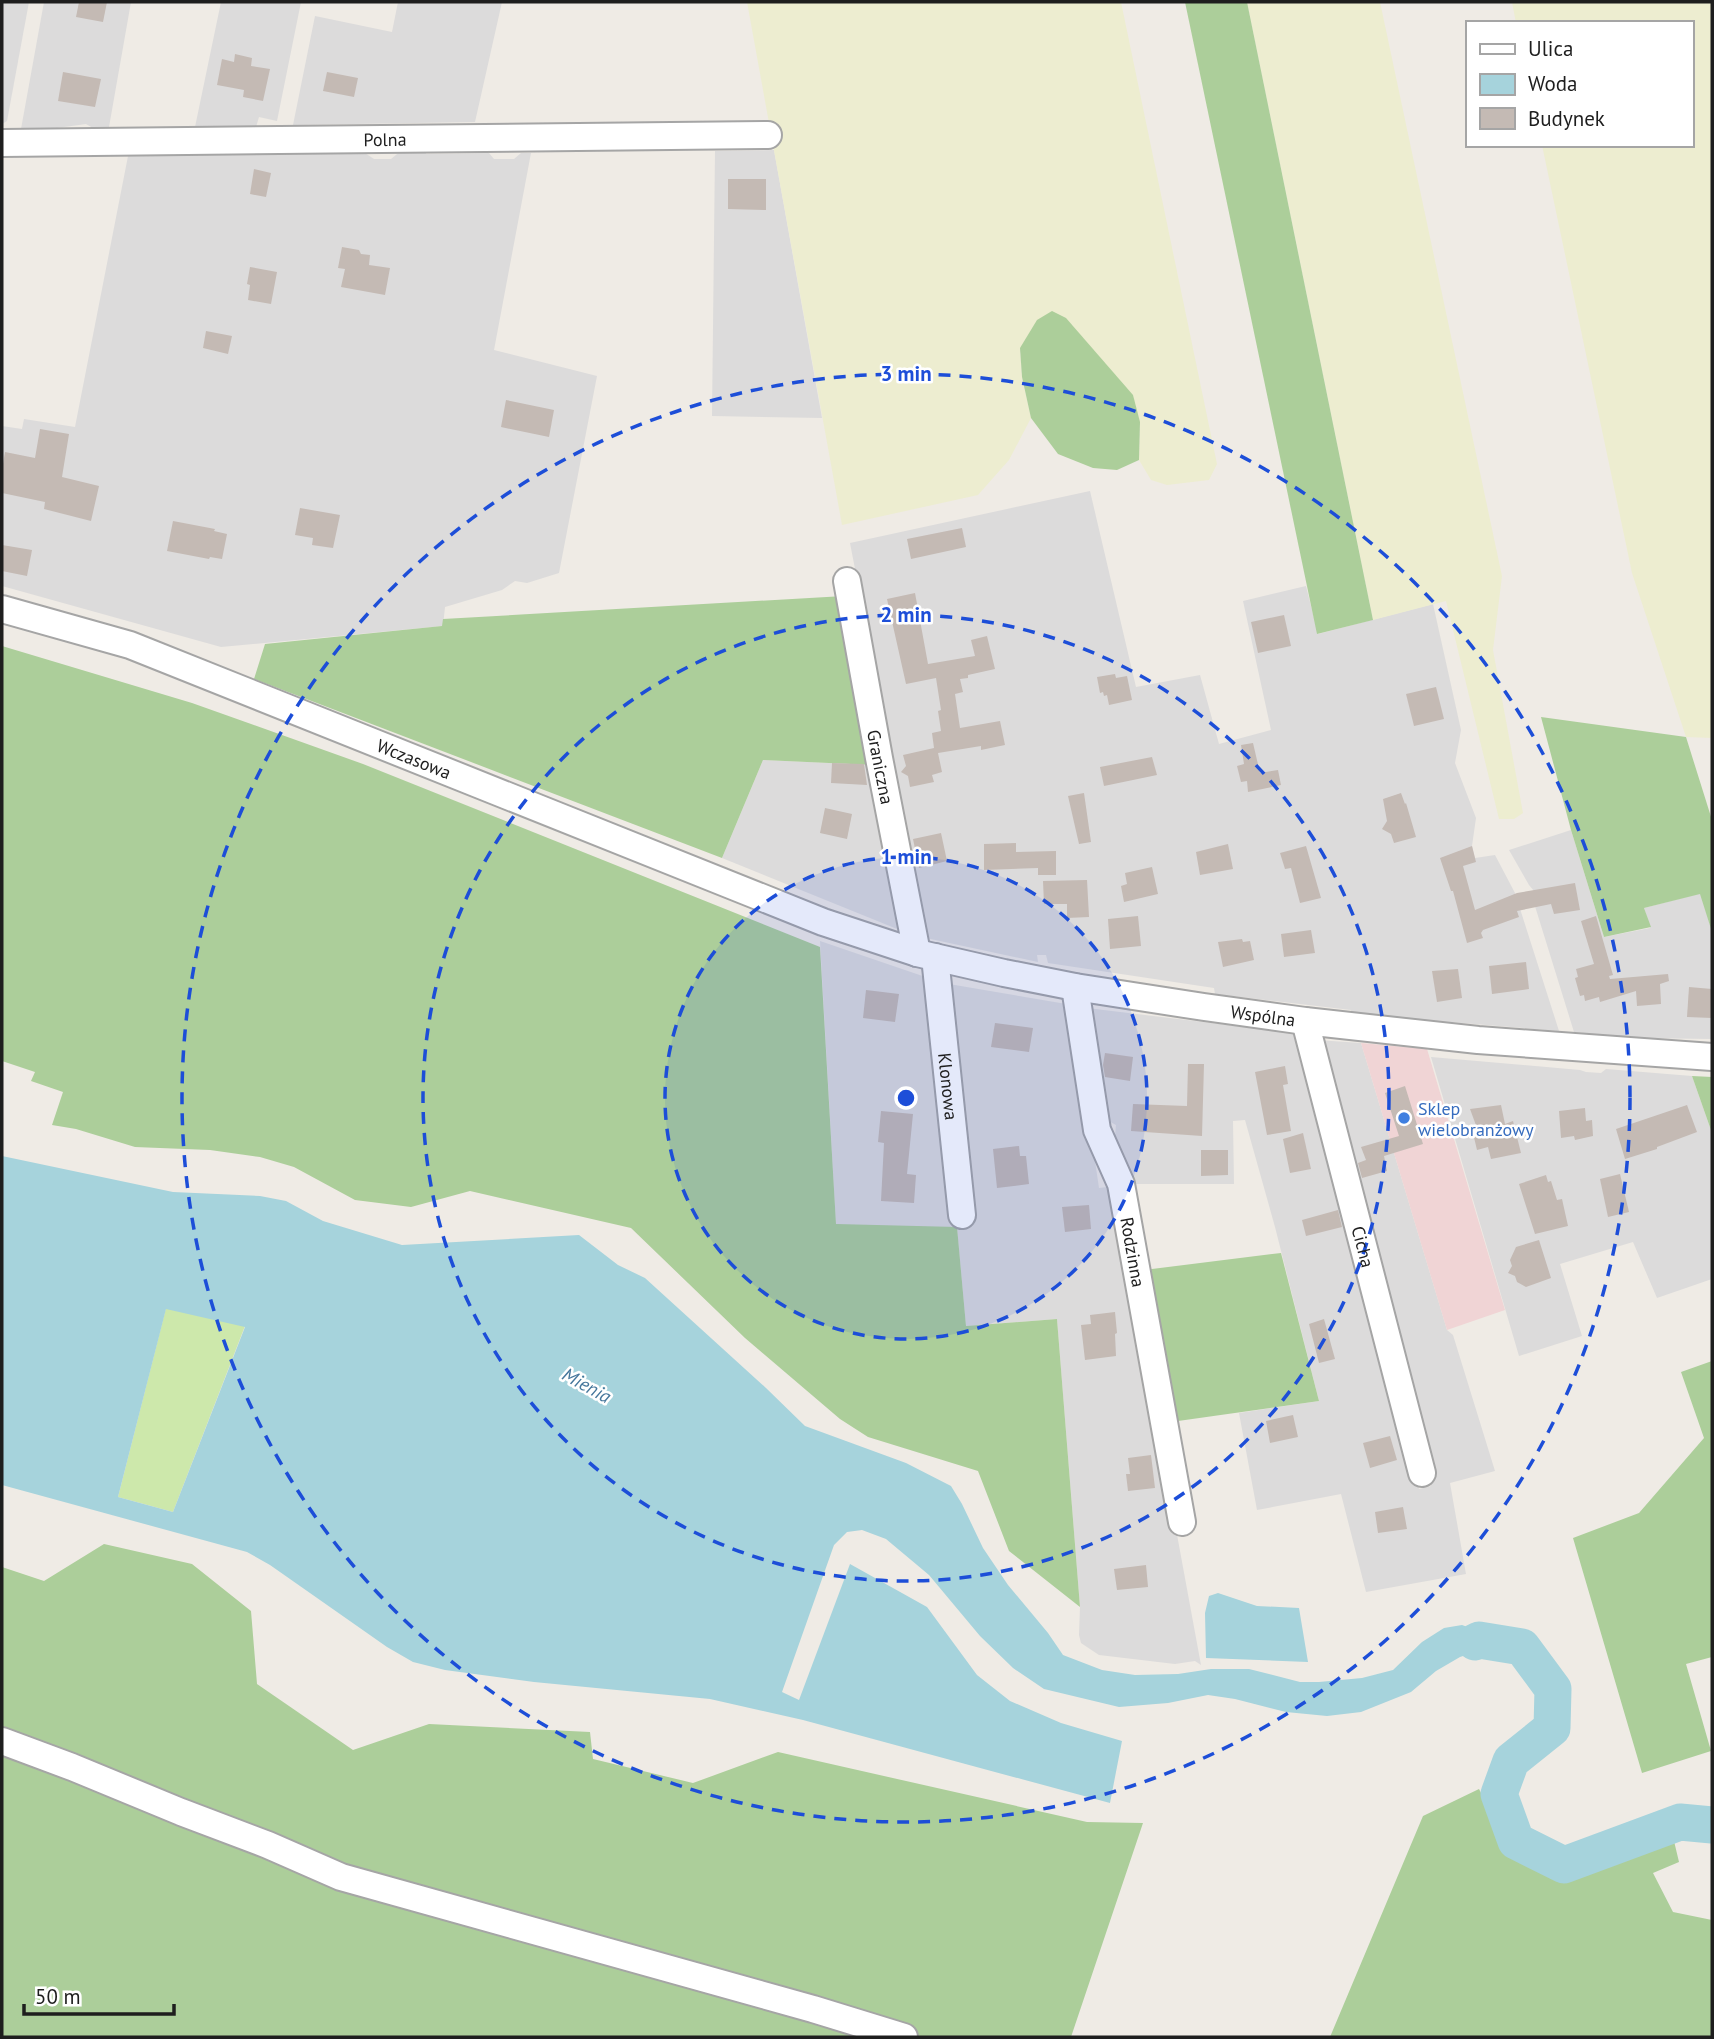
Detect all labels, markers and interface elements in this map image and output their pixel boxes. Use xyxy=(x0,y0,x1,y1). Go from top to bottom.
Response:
legend xyxy=(1466,21,1693,147)
text: Ulica xyxy=(1528,35,1573,62)
text: Woda xyxy=(1528,70,1577,97)
text: Budynek xyxy=(1528,105,1605,132)
street label: Polna xyxy=(363,127,407,151)
text: 3 min xyxy=(880,360,932,387)
text: 2 min xyxy=(880,601,932,628)
street label: Graniczna xyxy=(863,728,899,806)
street label: Wczasowa xyxy=(374,733,455,784)
text: 1 min xyxy=(880,843,932,870)
street label: Wspólna xyxy=(1229,999,1297,1031)
street label: Klonowa xyxy=(934,1052,963,1121)
centre of rings xyxy=(894,1086,918,1110)
place label: Sklep wielobranżowy xyxy=(1418,1097,1534,1141)
marker: Sklep wielobranżowy xyxy=(1396,1110,1412,1126)
street label: Rodzinna xyxy=(1116,1215,1151,1289)
street label: Cicha xyxy=(1347,1223,1380,1270)
water label: Mienia xyxy=(558,1362,616,1408)
scale bar xyxy=(24,1972,175,2016)
text: 50 m xyxy=(35,1983,81,2010)

